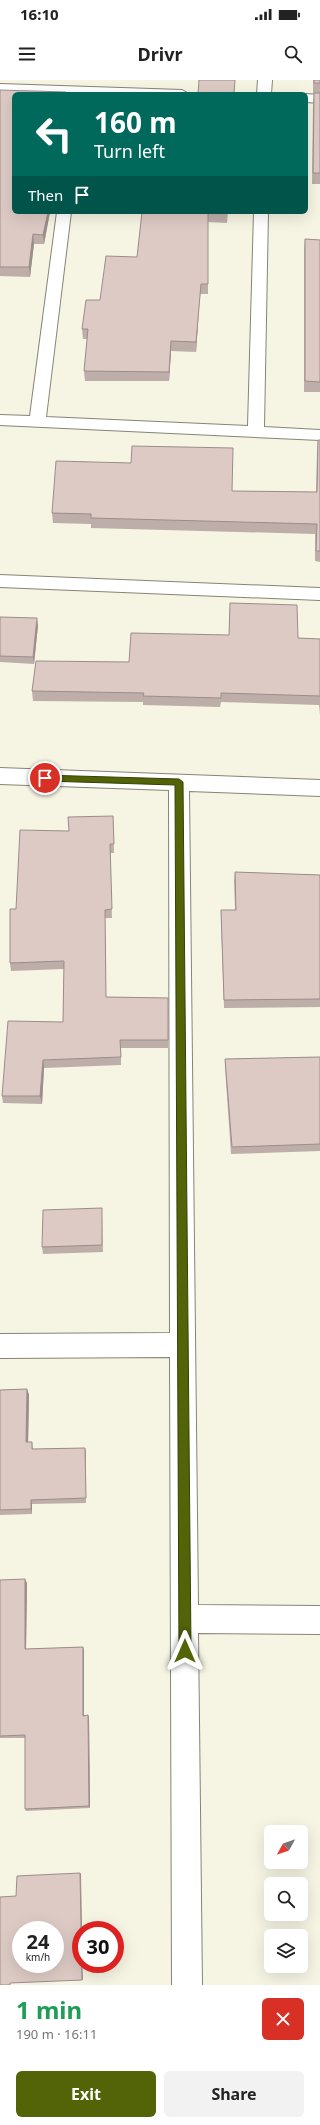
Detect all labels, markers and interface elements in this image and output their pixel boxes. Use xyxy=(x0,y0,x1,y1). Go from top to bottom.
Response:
text: 16:10 xyxy=(20,4,59,24)
text: Drivr xyxy=(138,42,182,66)
icon: menu xyxy=(16,43,38,65)
icon: search xyxy=(282,43,304,65)
text: 160 m xyxy=(94,103,177,141)
icon: left xyxy=(28,108,80,160)
text: Turn left xyxy=(94,139,165,163)
icon: arrive xyxy=(71,184,93,206)
text: Then xyxy=(28,185,63,205)
pin xyxy=(28,761,62,795)
icon: arrive xyxy=(34,767,56,789)
position arrow xyxy=(164,1630,206,1672)
north arrow xyxy=(264,1825,308,1869)
map controls xyxy=(264,1825,308,1973)
button: search xyxy=(264,1877,308,1921)
speed limit sign: 30 xyxy=(72,1921,124,1973)
text: 24 xyxy=(27,1928,49,1955)
button: layers xyxy=(264,1929,308,1973)
text: km/h xyxy=(26,1950,50,1964)
text: 1 min xyxy=(16,1993,82,2026)
button: close xyxy=(262,1998,304,2040)
text: 190 m · 16:11 xyxy=(16,2025,97,2043)
button: Exit xyxy=(16,2071,156,2117)
button: Share xyxy=(164,2071,304,2117)

